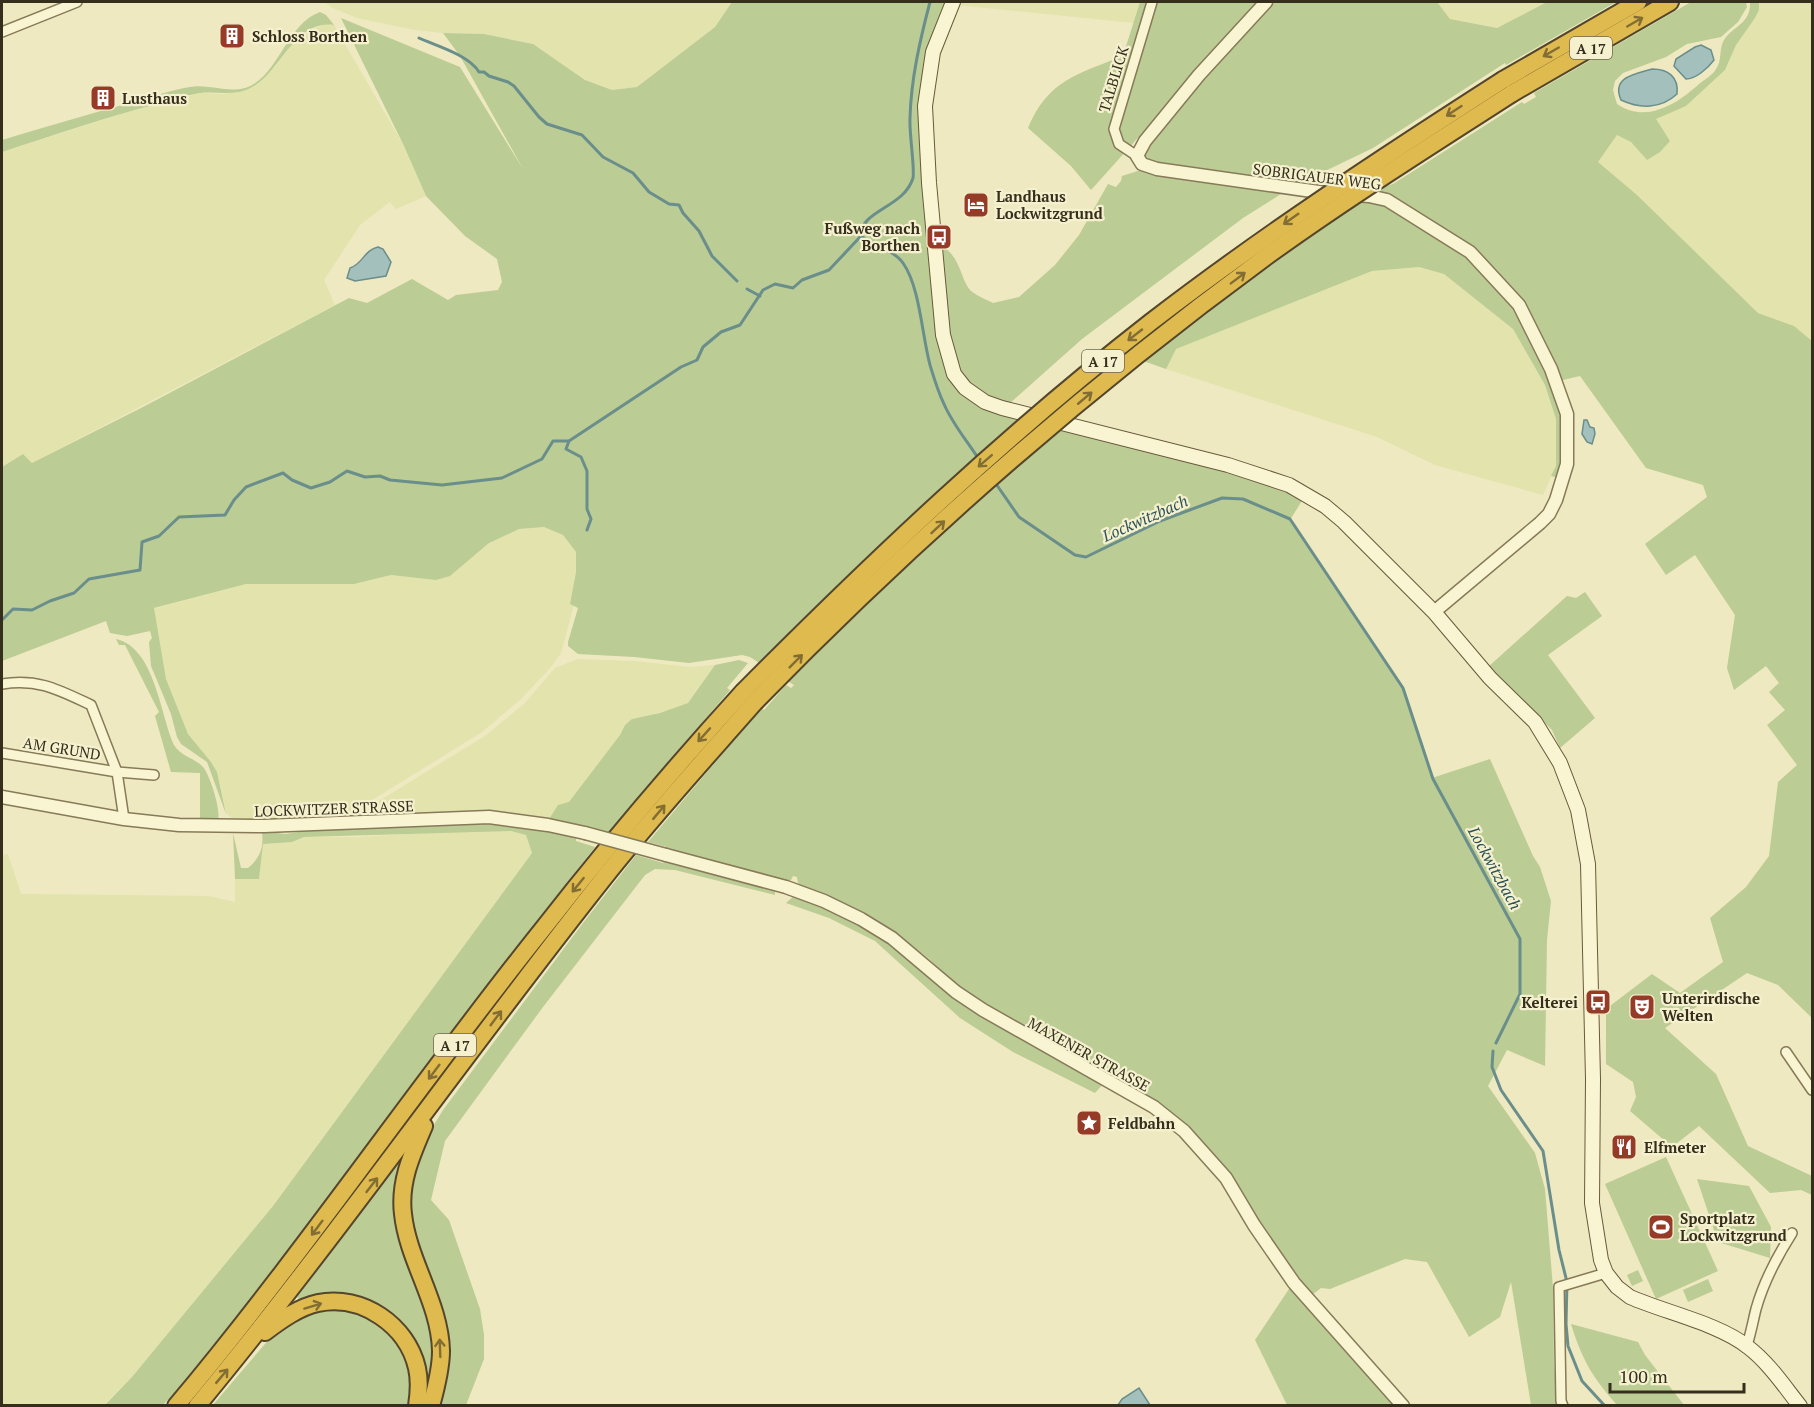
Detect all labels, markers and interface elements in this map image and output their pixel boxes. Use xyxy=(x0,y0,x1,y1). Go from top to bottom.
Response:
one-way arrow xyxy=(1625,16,1643,27)
building icon: Schloss Borthen xyxy=(217,21,247,51)
place label: Schloss Borthen xyxy=(252,26,367,46)
road number: A 17 xyxy=(1570,37,1612,59)
street label: TALBLICK xyxy=(1093,43,1133,115)
one-way arrow xyxy=(1543,46,1560,58)
building icon: Lusthaus xyxy=(88,83,118,113)
place label: Lusthaus xyxy=(122,88,187,108)
one-way arrow xyxy=(1446,106,1463,118)
street label: SOBRIGAUER WEG xyxy=(1252,158,1383,194)
place label: Landhaus Lockwitzgrund xyxy=(996,186,1103,223)
hotel icon: Landhaus Lockwitzgrund xyxy=(961,190,991,220)
one-way arrow xyxy=(1284,213,1300,225)
place label: Fußweg nach Borthen xyxy=(825,218,920,255)
bus stop icon: Fußweg nach Borthen xyxy=(924,222,954,252)
one-way arrow xyxy=(1230,272,1246,285)
one-way arrow xyxy=(1127,329,1143,342)
road number: A 17 xyxy=(1082,350,1124,372)
one-way arrow xyxy=(1076,392,1092,405)
one-way arrow xyxy=(978,454,993,468)
water label: Lockwitzbach xyxy=(1098,489,1191,547)
one-way arrow xyxy=(930,520,945,534)
one-way arrow xyxy=(789,653,804,668)
one-way arrow xyxy=(697,727,711,742)
street label: AM GRUND xyxy=(22,732,102,764)
street label: LOCKWITZER STRASSE xyxy=(254,795,414,821)
one-way arrow xyxy=(652,805,666,820)
water label: Lockwitzbach xyxy=(1463,822,1527,913)
one-way arrow xyxy=(572,877,585,893)
bus stop icon: Kelterei xyxy=(1583,987,1613,1017)
place label: Unterirdische Welten xyxy=(1662,988,1760,1025)
place label: Kelterei xyxy=(1521,992,1578,1012)
theatre icon: Unterirdische Welten xyxy=(1627,992,1657,1022)
one-way arrow xyxy=(489,1011,502,1027)
street label: MAXENER STRASSE xyxy=(1024,1012,1154,1096)
road number: A 17 xyxy=(434,1034,476,1056)
one-way arrow xyxy=(427,1064,440,1080)
place icon: Feldbahn xyxy=(1074,1108,1104,1138)
place label: Feldbahn xyxy=(1108,1113,1175,1133)
restaurant icon: Elfmeter xyxy=(1609,1132,1639,1162)
place label: Elfmeter xyxy=(1644,1137,1707,1157)
one-way arrow xyxy=(365,1177,378,1193)
place label: Sportplatz Lockwitzgrund xyxy=(1680,1208,1787,1245)
sports icon: Sportplatz Lockwitzgrund xyxy=(1646,1212,1676,1242)
one-way arrow xyxy=(310,1220,323,1236)
one-way arrow xyxy=(303,1300,322,1311)
one-way arrow xyxy=(434,1339,445,1358)
scale bar xyxy=(1610,1356,1744,1394)
text: 100 m xyxy=(1619,1364,1668,1388)
one-way arrow xyxy=(215,1368,228,1384)

